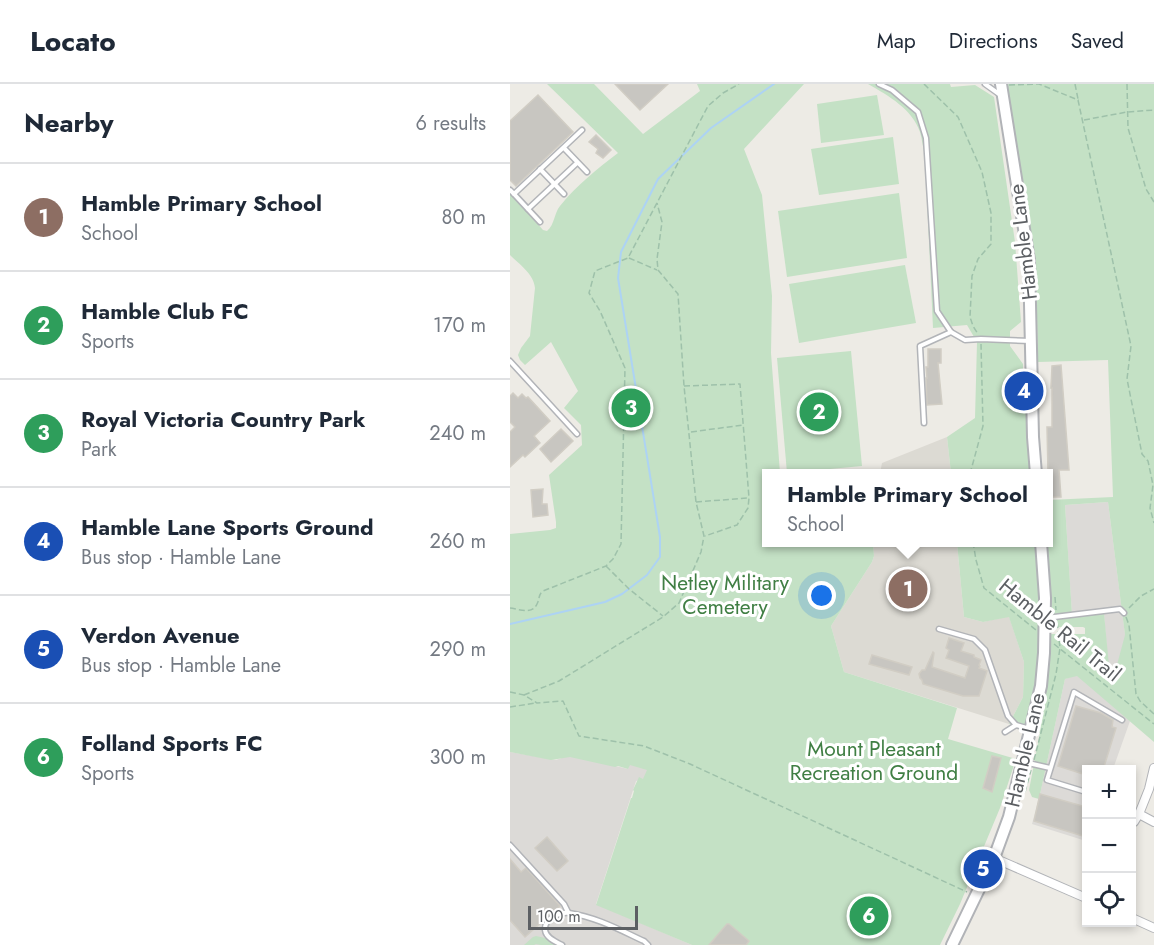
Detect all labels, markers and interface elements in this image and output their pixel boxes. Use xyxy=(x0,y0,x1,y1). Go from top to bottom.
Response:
text: Locato xyxy=(30,21,116,62)
text: Map xyxy=(877,26,916,56)
text: Directions xyxy=(949,26,1038,56)
text: Saved xyxy=(1071,26,1124,56)
text: Nearby xyxy=(24,104,113,142)
text: 6 results xyxy=(416,109,486,138)
street label: Hamble Lane xyxy=(1001,182,1045,302)
text: Hamble Primary School xyxy=(81,187,322,219)
text: 1 xyxy=(38,203,49,232)
text: 80 m xyxy=(441,203,486,232)
text: School xyxy=(81,219,138,248)
text: Hamble Club FC xyxy=(81,295,249,327)
text: 2 xyxy=(37,311,50,340)
text: 170 m xyxy=(433,311,486,340)
text: Sports xyxy=(81,327,134,356)
pin: 4 xyxy=(1004,368,1044,414)
pin: 3 xyxy=(612,386,650,430)
pin: 2 xyxy=(800,390,838,434)
text: Royal Victoria Country Park xyxy=(81,403,366,435)
text: 3 xyxy=(37,419,50,448)
text: 240 m xyxy=(429,419,486,448)
text: Park xyxy=(81,435,117,464)
popup xyxy=(762,469,1053,547)
text: Hamble Primary School xyxy=(787,478,1028,510)
text: School xyxy=(787,510,844,539)
text: Hamble Lane Sports Ground xyxy=(81,511,374,543)
text: 4 xyxy=(37,527,50,556)
text: 260 m xyxy=(430,527,486,556)
text: Bus stop · Hamble Lane xyxy=(81,543,281,572)
pin: 1 xyxy=(888,566,928,612)
park label: Netley Military Cemetery xyxy=(661,568,790,622)
street label: Hamble Rail Trail xyxy=(992,571,1128,689)
your location xyxy=(807,581,836,610)
text: Verdon Avenue xyxy=(81,619,240,651)
text: 5 xyxy=(37,635,50,664)
text: 290 m xyxy=(430,635,486,664)
text: Bus stop · Hamble Lane xyxy=(81,651,281,680)
street label: Hamble Lane xyxy=(997,690,1053,810)
text: Folland Sports FC xyxy=(81,727,263,759)
park label: Mount Pleasant Recreation Ground xyxy=(790,734,958,788)
text: 6 xyxy=(37,743,50,772)
text: 300 m xyxy=(429,743,486,772)
text: Sports xyxy=(81,759,134,788)
map controls xyxy=(1082,765,1136,927)
button: + xyxy=(1082,765,1136,819)
button: − xyxy=(1082,819,1136,873)
pin: 5 xyxy=(964,846,1002,892)
button: locate xyxy=(1082,873,1136,927)
pin: 6 xyxy=(850,894,888,938)
scale bar xyxy=(528,903,638,930)
text: 100 m xyxy=(537,905,581,928)

